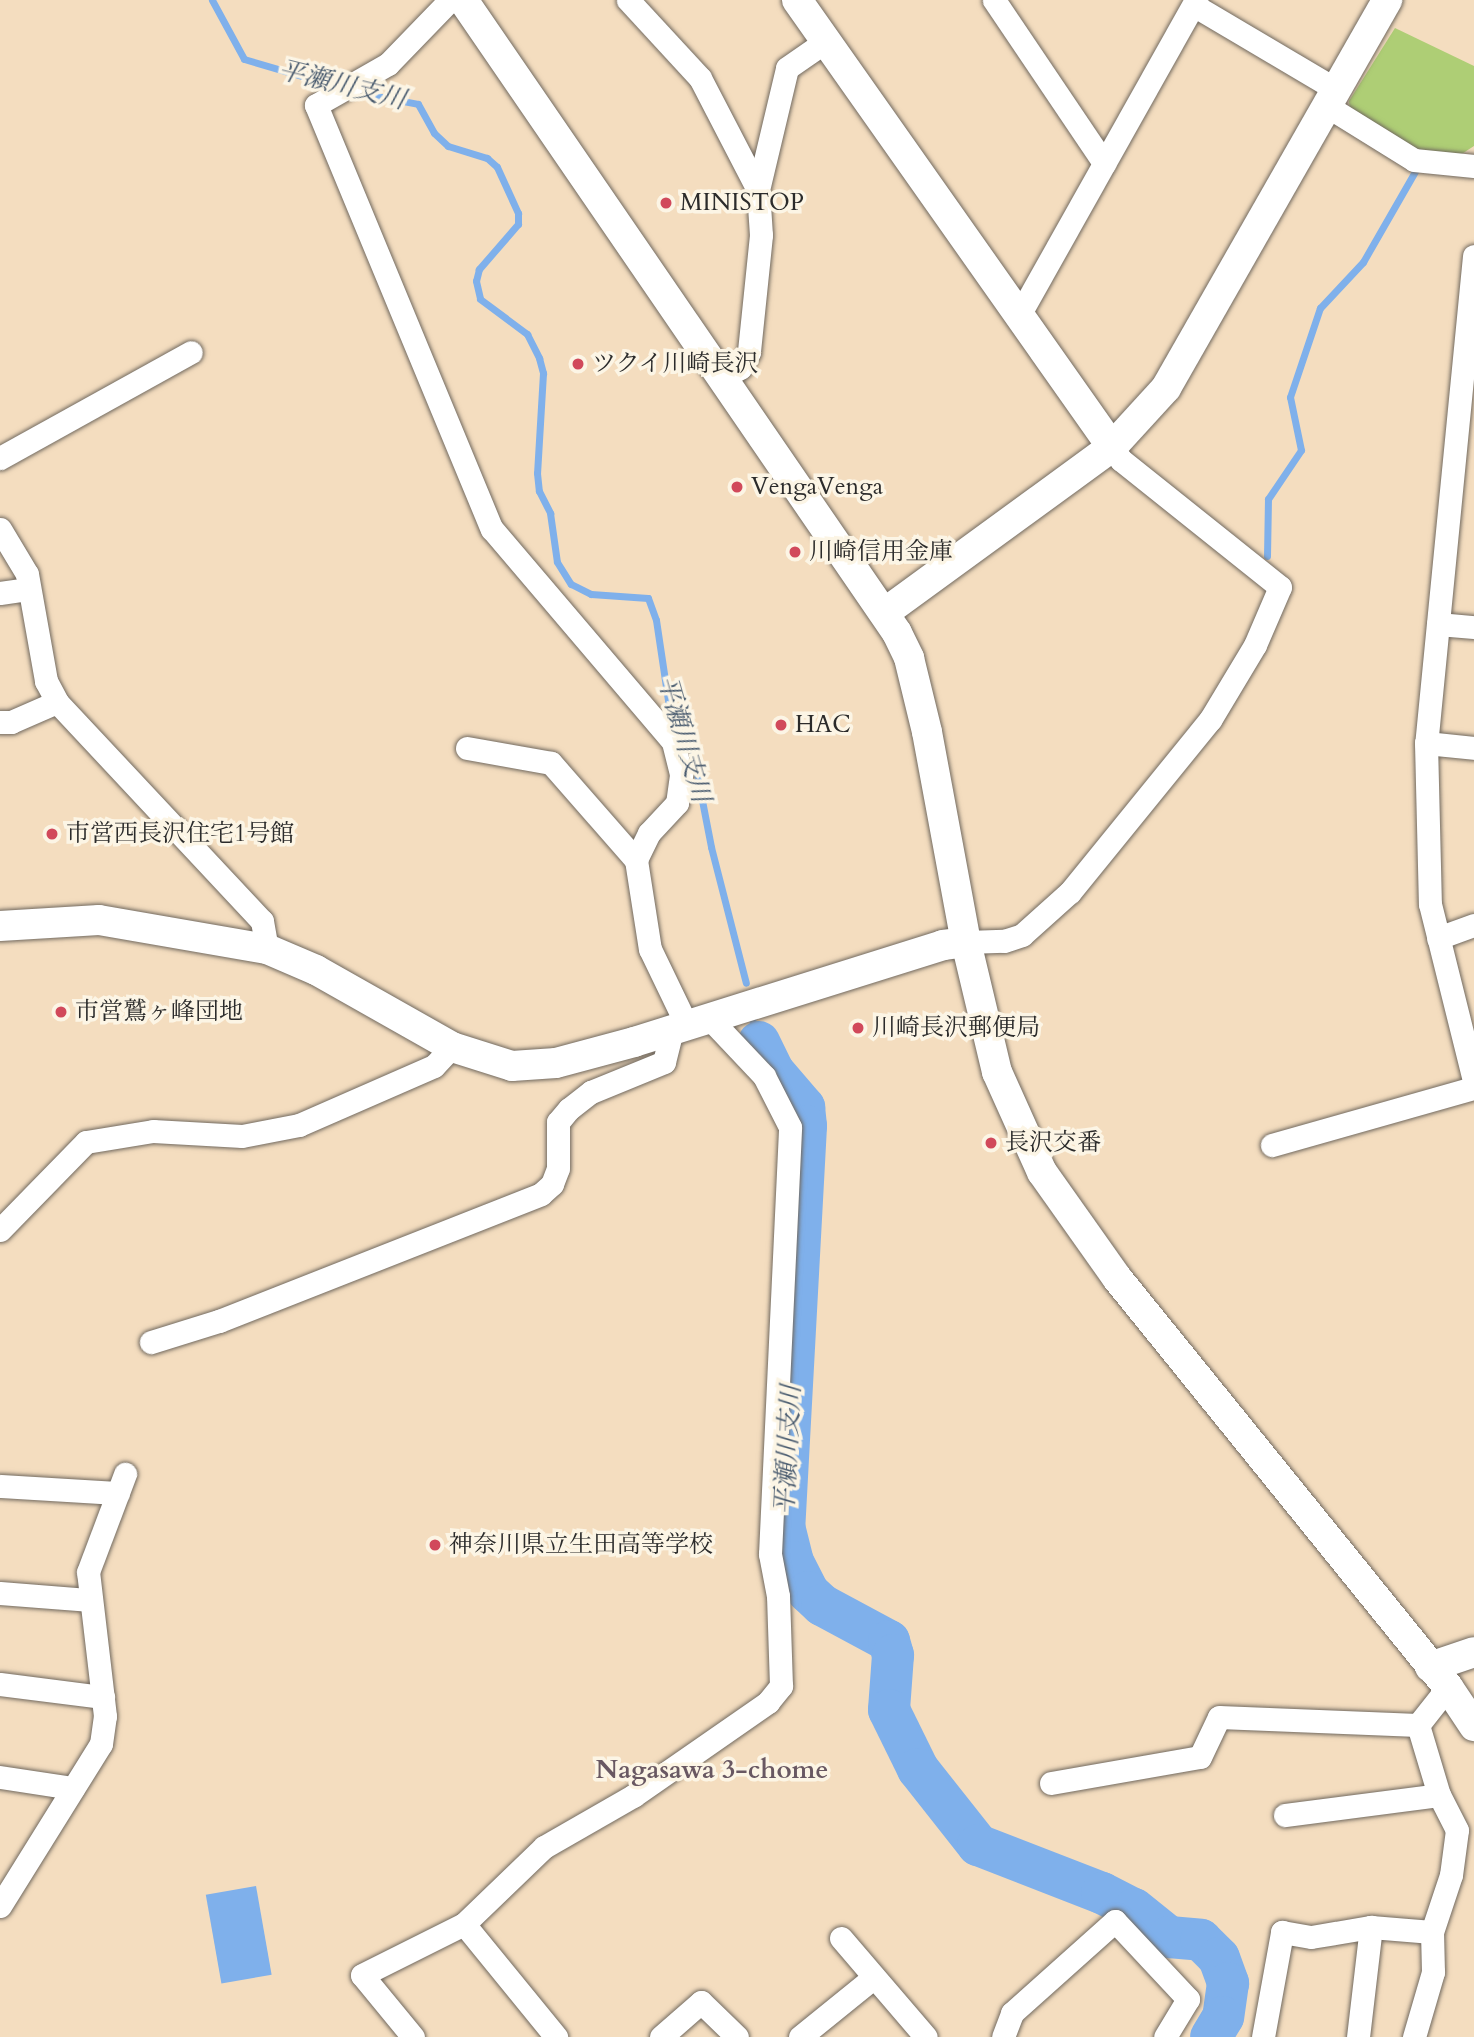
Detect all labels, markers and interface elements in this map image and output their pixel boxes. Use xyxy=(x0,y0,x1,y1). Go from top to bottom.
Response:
water label: 平瀬川支川 xyxy=(275,54,409,116)
place label: MINISTOP xyxy=(680,189,804,217)
marker: MINISTOP xyxy=(658,195,674,211)
place label: ツクイ川崎長沢 xyxy=(592,350,760,378)
marker: ツクイ川崎長沢 xyxy=(570,356,586,372)
place label: VengaVenga xyxy=(751,473,883,501)
marker: VengaVenga xyxy=(729,479,745,495)
place label: 川崎信用金庫 xyxy=(809,538,953,566)
marker: 川崎信用金庫 xyxy=(787,544,803,560)
water label: 平瀬川支川 xyxy=(651,672,717,806)
place label: HAC xyxy=(795,711,850,739)
marker: HAC xyxy=(773,717,789,733)
place label: 市営西長沢住宅1号館 xyxy=(66,820,294,848)
marker: 市営西長沢住宅1号館 xyxy=(44,826,60,842)
place label: 市営鷲ヶ峰団地 xyxy=(75,998,243,1026)
marker: 市営鷲ヶ峰団地 xyxy=(53,1004,69,1020)
place label: 川崎長沢郵便局 xyxy=(872,1014,1040,1042)
marker: 川崎長沢郵便局 xyxy=(850,1020,866,1036)
place label: 長沢交番 xyxy=(1005,1129,1101,1157)
marker: 長沢交番 xyxy=(983,1135,999,1151)
water label: 平瀬川支川 xyxy=(769,1384,807,1516)
place label: 神奈川県立生田高等学校 xyxy=(449,1531,713,1559)
marker: 神奈川県立生田高等学校 xyxy=(427,1537,443,1553)
district label: Nagasawa 3-chome xyxy=(596,1754,828,1786)

